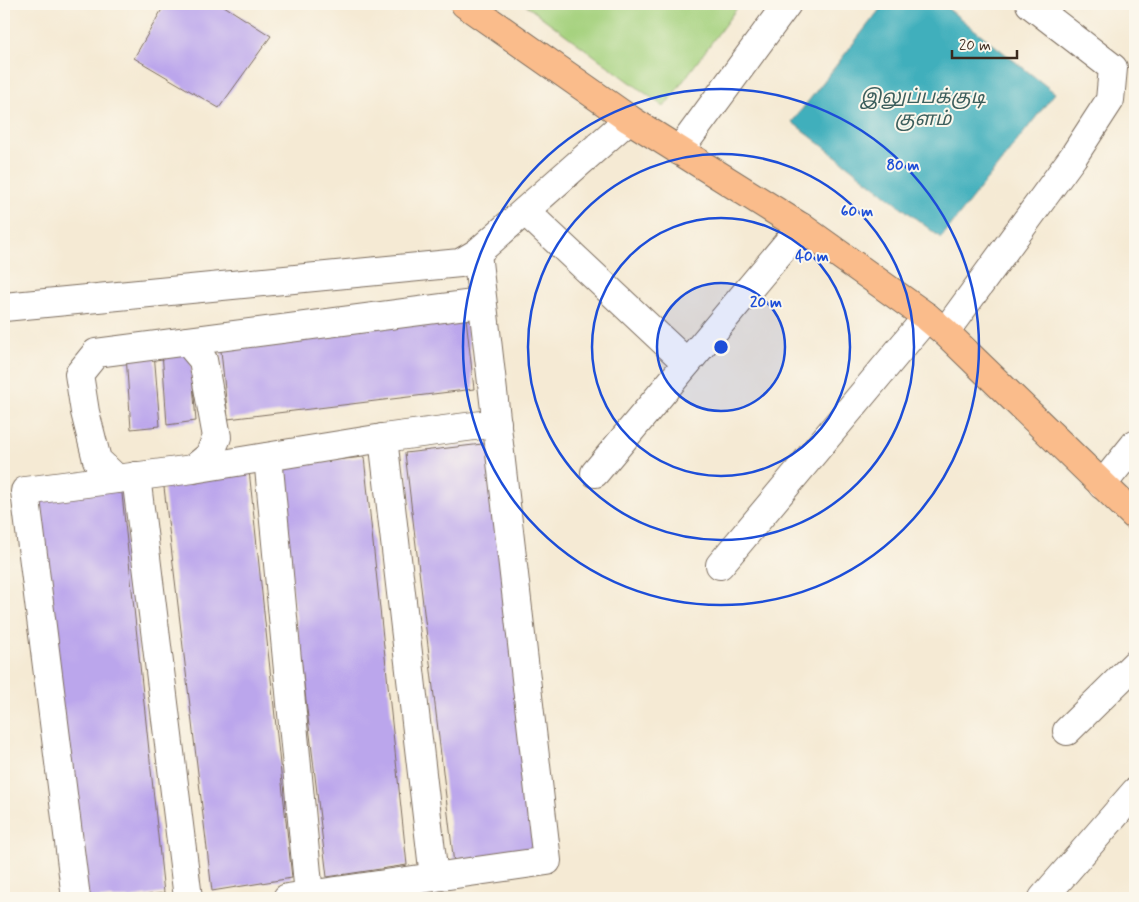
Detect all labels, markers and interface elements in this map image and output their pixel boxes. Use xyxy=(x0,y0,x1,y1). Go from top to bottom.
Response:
scale bar xyxy=(952,28,1016,60)
text: 20 m xyxy=(959,36,991,56)
water label: இலுப்பக்குடி குளம் xyxy=(860,85,987,132)
text: 80 m xyxy=(886,156,920,176)
text: 60 m xyxy=(841,202,873,222)
text: 40 m xyxy=(795,247,829,267)
text: 20 m xyxy=(750,293,782,313)
centre of rings xyxy=(712,338,730,356)

